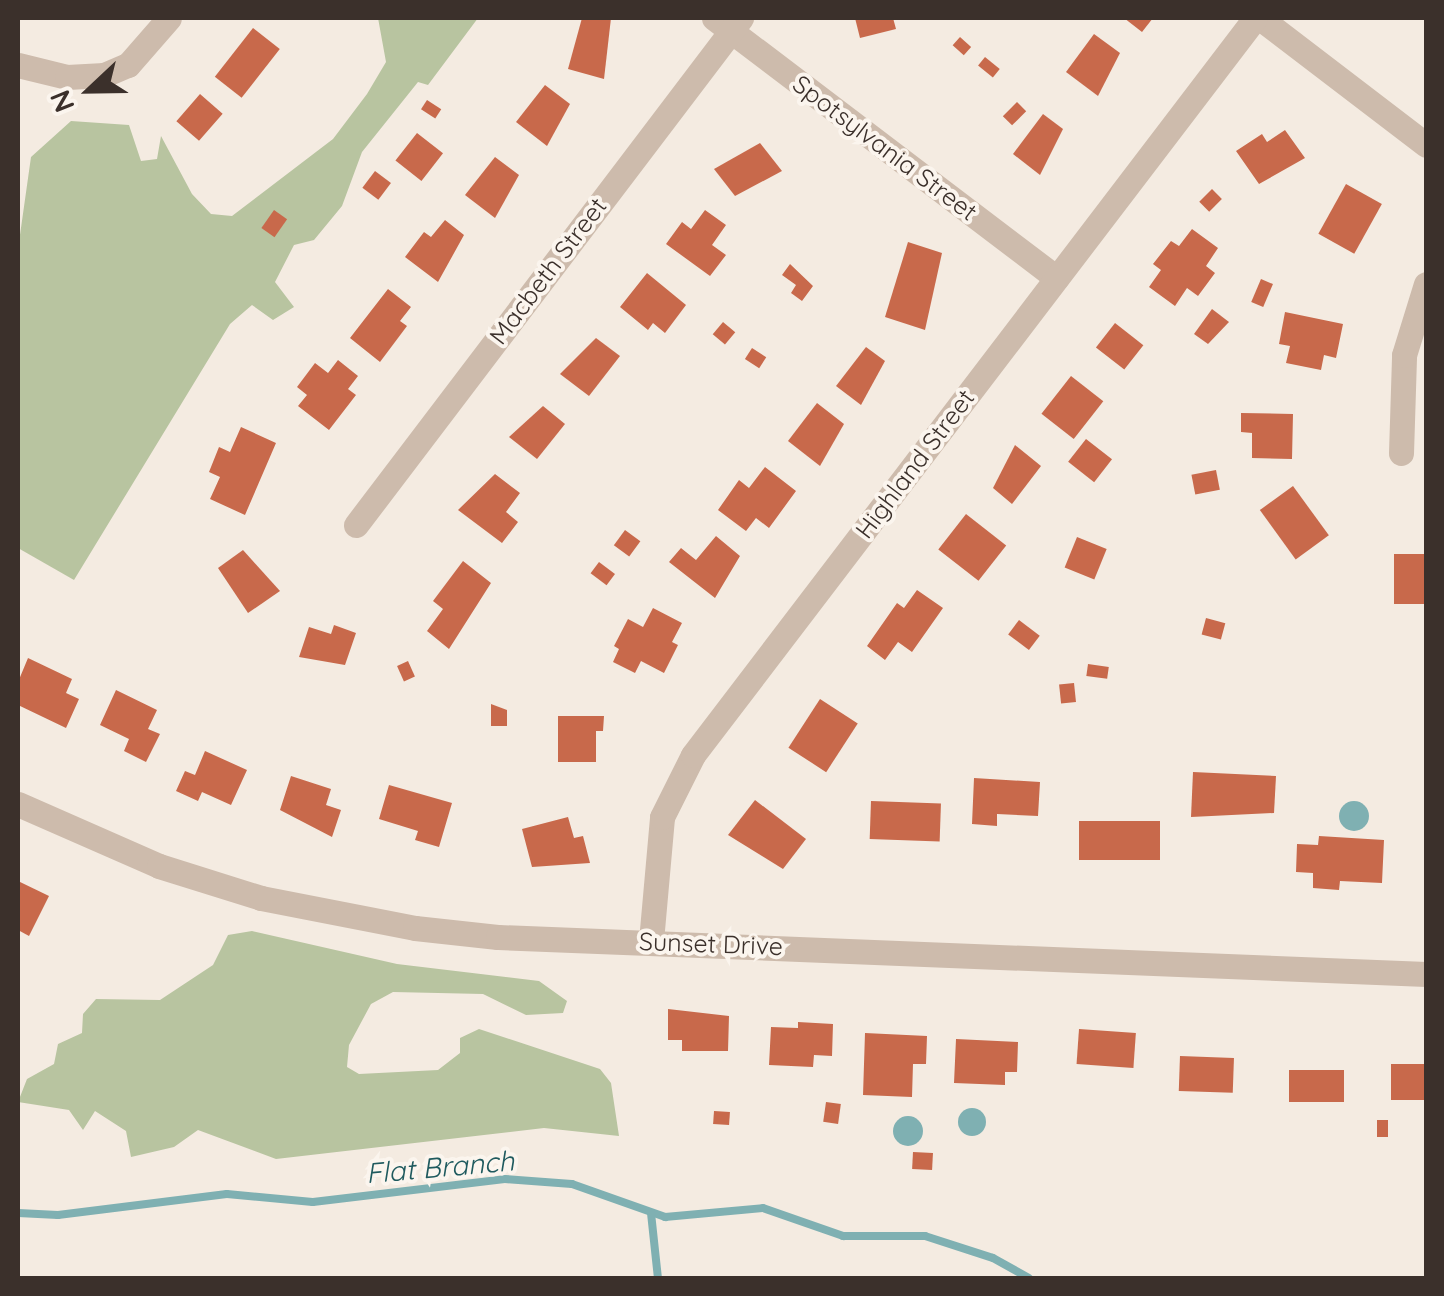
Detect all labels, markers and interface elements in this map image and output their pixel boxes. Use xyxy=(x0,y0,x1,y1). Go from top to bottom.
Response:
north arrow xyxy=(40,40,140,140)
street label: Spotsylvania Street xyxy=(787,69,983,227)
text: N xyxy=(42,85,82,118)
street label: Macbeth Street xyxy=(483,192,613,350)
street label: Highland Street xyxy=(849,384,981,544)
street label: Sunset Drive xyxy=(638,926,784,962)
water label: Flat Branch xyxy=(365,1144,515,1190)

